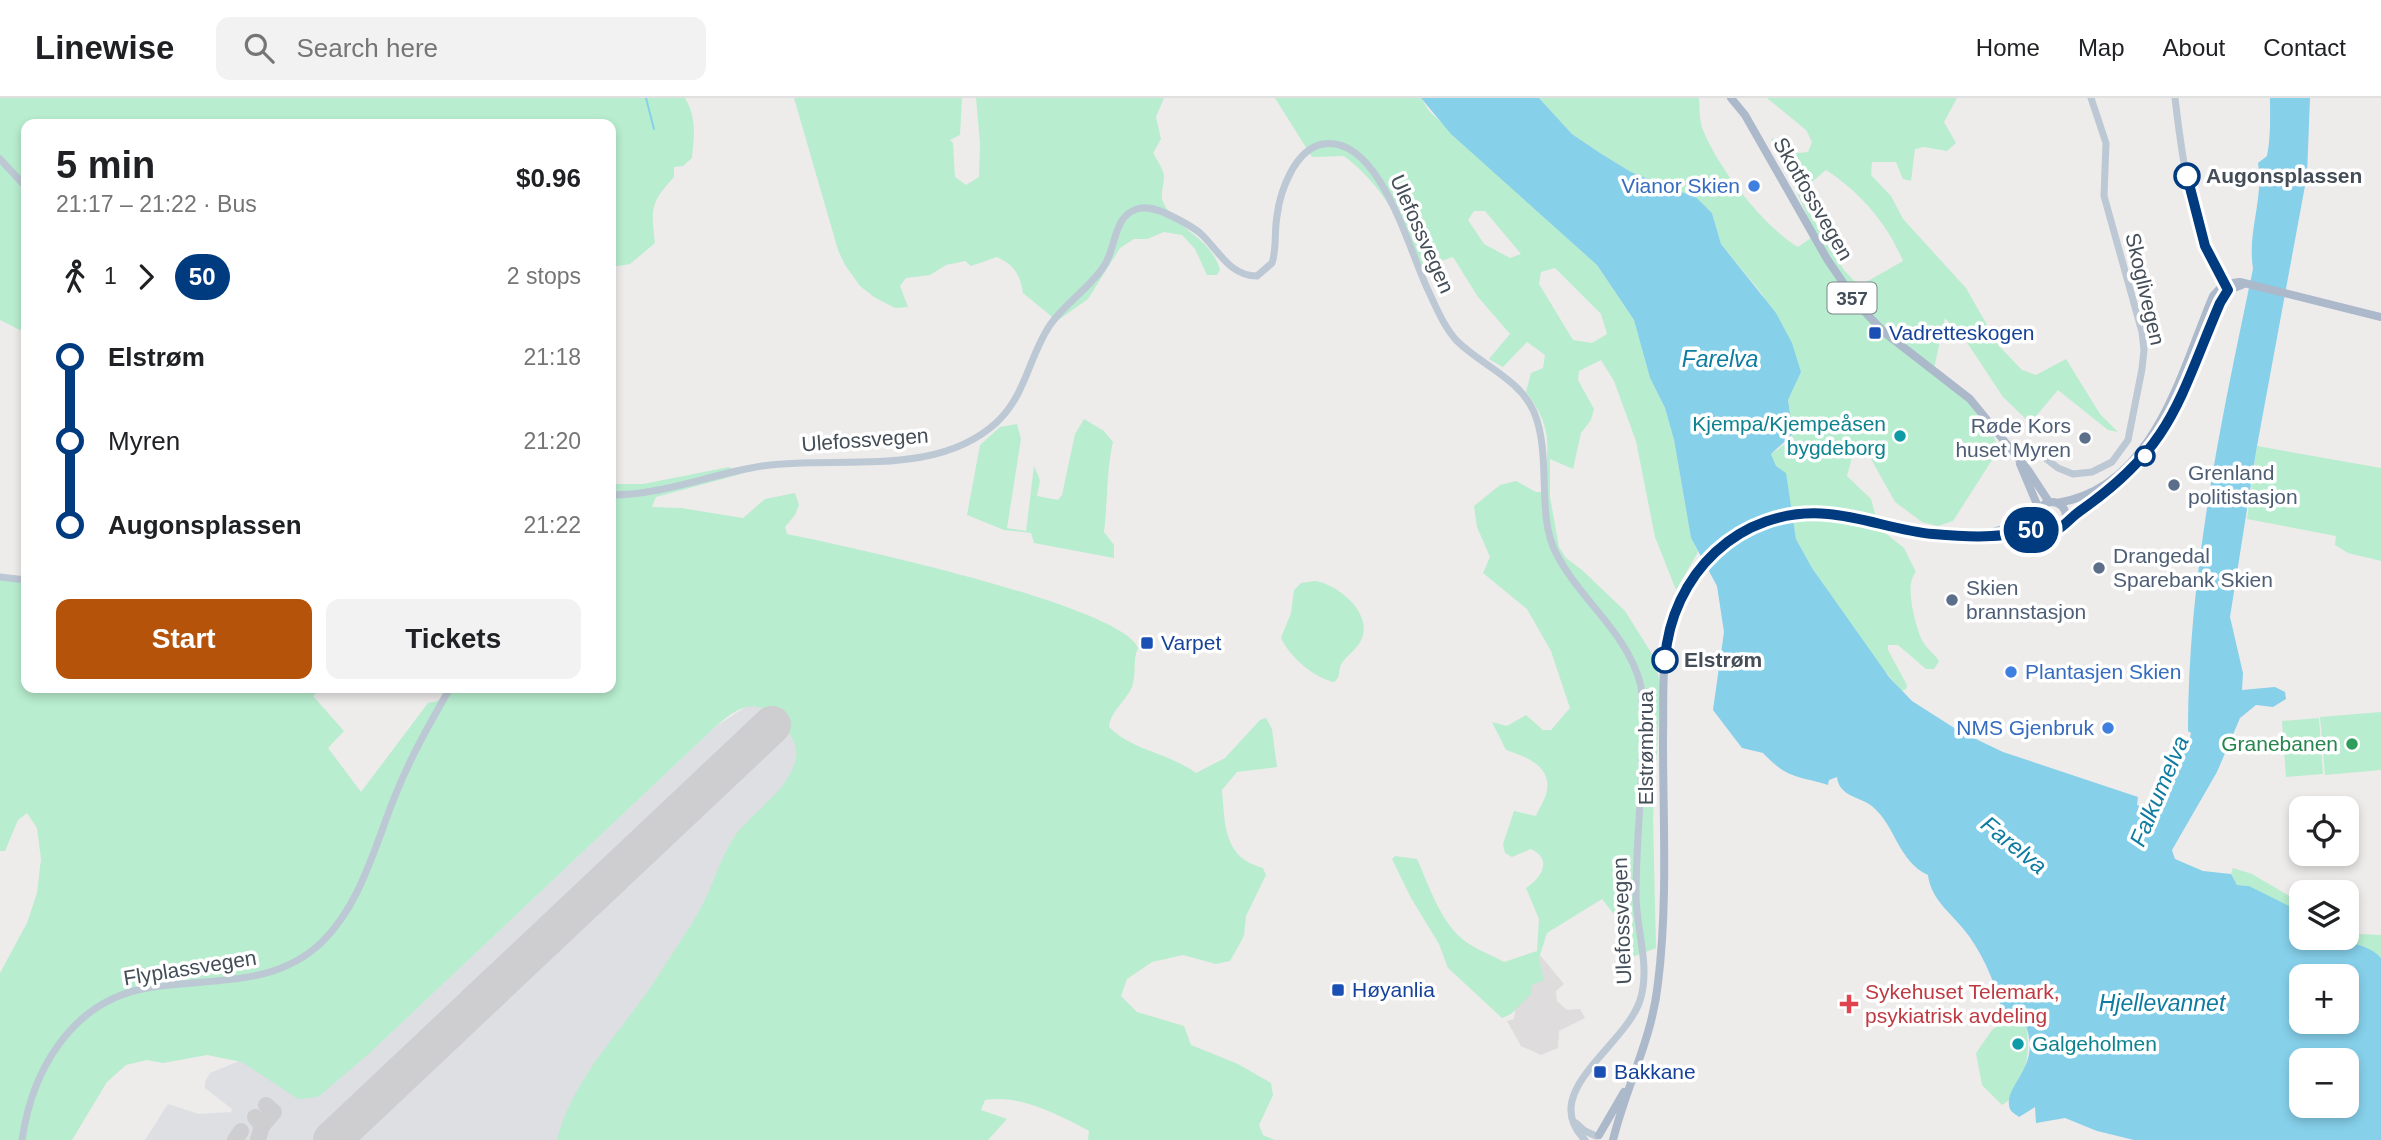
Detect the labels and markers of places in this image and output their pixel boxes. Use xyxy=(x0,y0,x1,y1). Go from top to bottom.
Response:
marker: Augonsplassen xyxy=(2174,163,2200,189)
place label: Augonsplassen xyxy=(2206,164,2362,187)
place label: Vianor Skien xyxy=(1621,174,1740,197)
marker: Vianor Skien xyxy=(1746,178,1762,194)
place label: Vadretteskogen xyxy=(1889,321,2035,344)
marker: Vadretteskogen xyxy=(1867,325,1883,341)
place label: Kjempa/Kjempeåsen bygdeborg xyxy=(1692,412,1886,459)
place label: Røde Kors huset Myren xyxy=(1955,414,2071,461)
marker: Kjempa/Kjempeåsen bygdeborg xyxy=(1892,428,1908,444)
marker: Røde Kors huset Myren xyxy=(2077,430,2093,446)
unlabelled marker xyxy=(2135,446,2155,466)
place label: Grenland politistasjon xyxy=(2188,461,2298,508)
marker: Grenland politistasjon xyxy=(2166,477,2182,493)
place label: Drangedal Sparebank Skien xyxy=(2113,544,2273,591)
marker: Drangedal Sparebank Skien xyxy=(2091,560,2107,576)
place label: Skien brannstasjon xyxy=(1966,576,2086,623)
marker: Skien brannstasjon xyxy=(1944,592,1960,608)
place label: Varpet xyxy=(1161,631,1221,654)
marker: Varpet xyxy=(1139,635,1155,651)
marker: Elstrøm xyxy=(1652,647,1678,673)
place label: Elstrøm xyxy=(1684,648,1762,671)
place label: Plantasjen Skien xyxy=(2025,660,2181,683)
marker: Plantasjen Skien xyxy=(2003,664,2019,680)
place label: NMS Gjenbruk xyxy=(1956,716,2094,739)
marker: NMS Gjenbruk xyxy=(2100,720,2116,736)
place label: Granebanen xyxy=(2221,732,2338,755)
marker: Granebanen xyxy=(2344,736,2360,752)
place label: Høyanlia xyxy=(1352,978,1435,1001)
place label: Sykehuset Telemark, psykiatrisk avdeling xyxy=(1865,980,2060,1027)
marker: Høyanlia xyxy=(1330,982,1346,998)
marker: Sykehuset Telemark, psykiatrisk avdeling xyxy=(1839,994,1859,1014)
place label: Galgeholmen xyxy=(2032,1032,2157,1055)
marker: Galgeholmen xyxy=(2010,1036,2026,1052)
place label: Bakkane xyxy=(1614,1060,1696,1083)
marker: Bakkane xyxy=(1592,1064,1608,1080)

